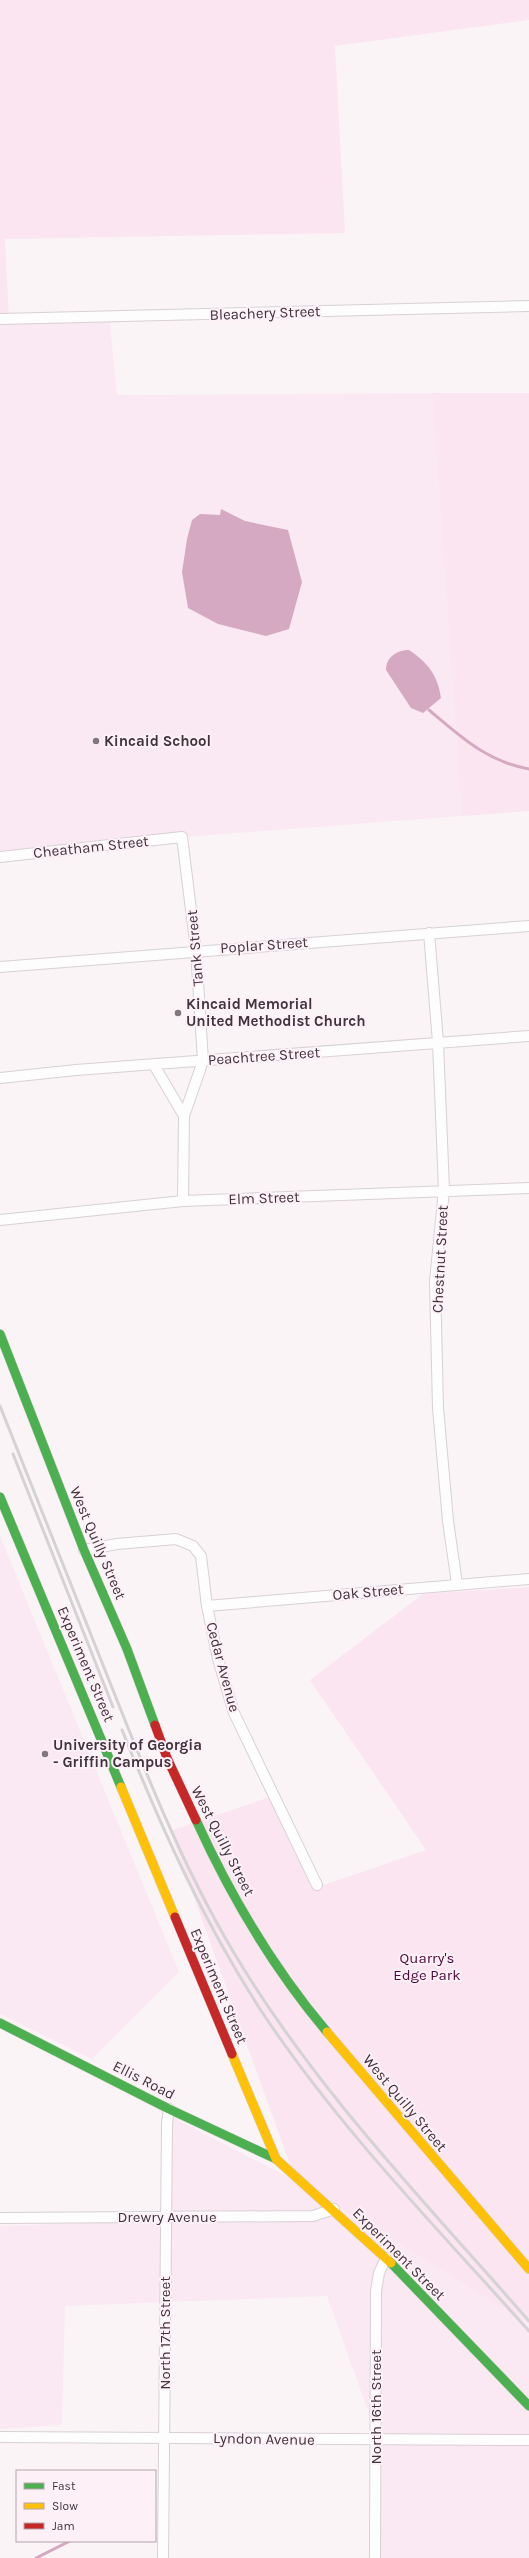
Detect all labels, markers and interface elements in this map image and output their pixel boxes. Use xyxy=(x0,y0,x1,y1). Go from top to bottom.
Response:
street label: Bleachery Street xyxy=(209,302,321,324)
place label: Kincaid School xyxy=(104,732,211,750)
marker: Kincaid School xyxy=(91,736,101,746)
street label: Cheatham Street xyxy=(32,832,150,862)
street label: Tank Street xyxy=(183,909,207,987)
street label: Poplar Street xyxy=(220,933,309,957)
place label: Kincaid Memorial United Methodist Church xyxy=(186,995,366,1030)
marker: Kincaid Memorial United Methodist Church xyxy=(173,1008,183,1018)
street label: Peachtree Street xyxy=(207,1043,321,1069)
street label: Elm Street xyxy=(228,1188,300,1208)
street label: Chestnut Street xyxy=(428,1204,452,1313)
street label: West Quilly Street xyxy=(66,1484,130,1603)
street label: Oak Street xyxy=(332,1580,405,1604)
street label: Experiment Street xyxy=(54,1604,119,1725)
street label: Cedar Avenue xyxy=(202,1620,244,1714)
place label: University of Georgia - Griffin Campus xyxy=(53,1736,202,1771)
marker: University of Georgia - Griffin Campus xyxy=(40,1749,50,1759)
street label: West Quilly Street xyxy=(187,1783,259,1899)
street label: Experiment Street xyxy=(187,1926,252,2047)
park label: Quarry's Edge Park xyxy=(393,1949,461,1984)
street label: West Quilly Street xyxy=(359,2051,451,2155)
street label: Ellis Road xyxy=(110,2057,178,2103)
street label: Experiment Street xyxy=(349,2204,449,2304)
street label: Drewry Avenue xyxy=(117,2208,217,2226)
street label: North 17th Street xyxy=(156,2276,174,2390)
street label: North 16th Street xyxy=(367,2349,385,2465)
street label: Lyndon Avenue xyxy=(213,2429,315,2449)
legend xyxy=(16,2470,156,2542)
text: Fast xyxy=(52,2479,76,2493)
text: Slow xyxy=(52,2499,78,2513)
text: Jam xyxy=(52,2519,75,2533)

